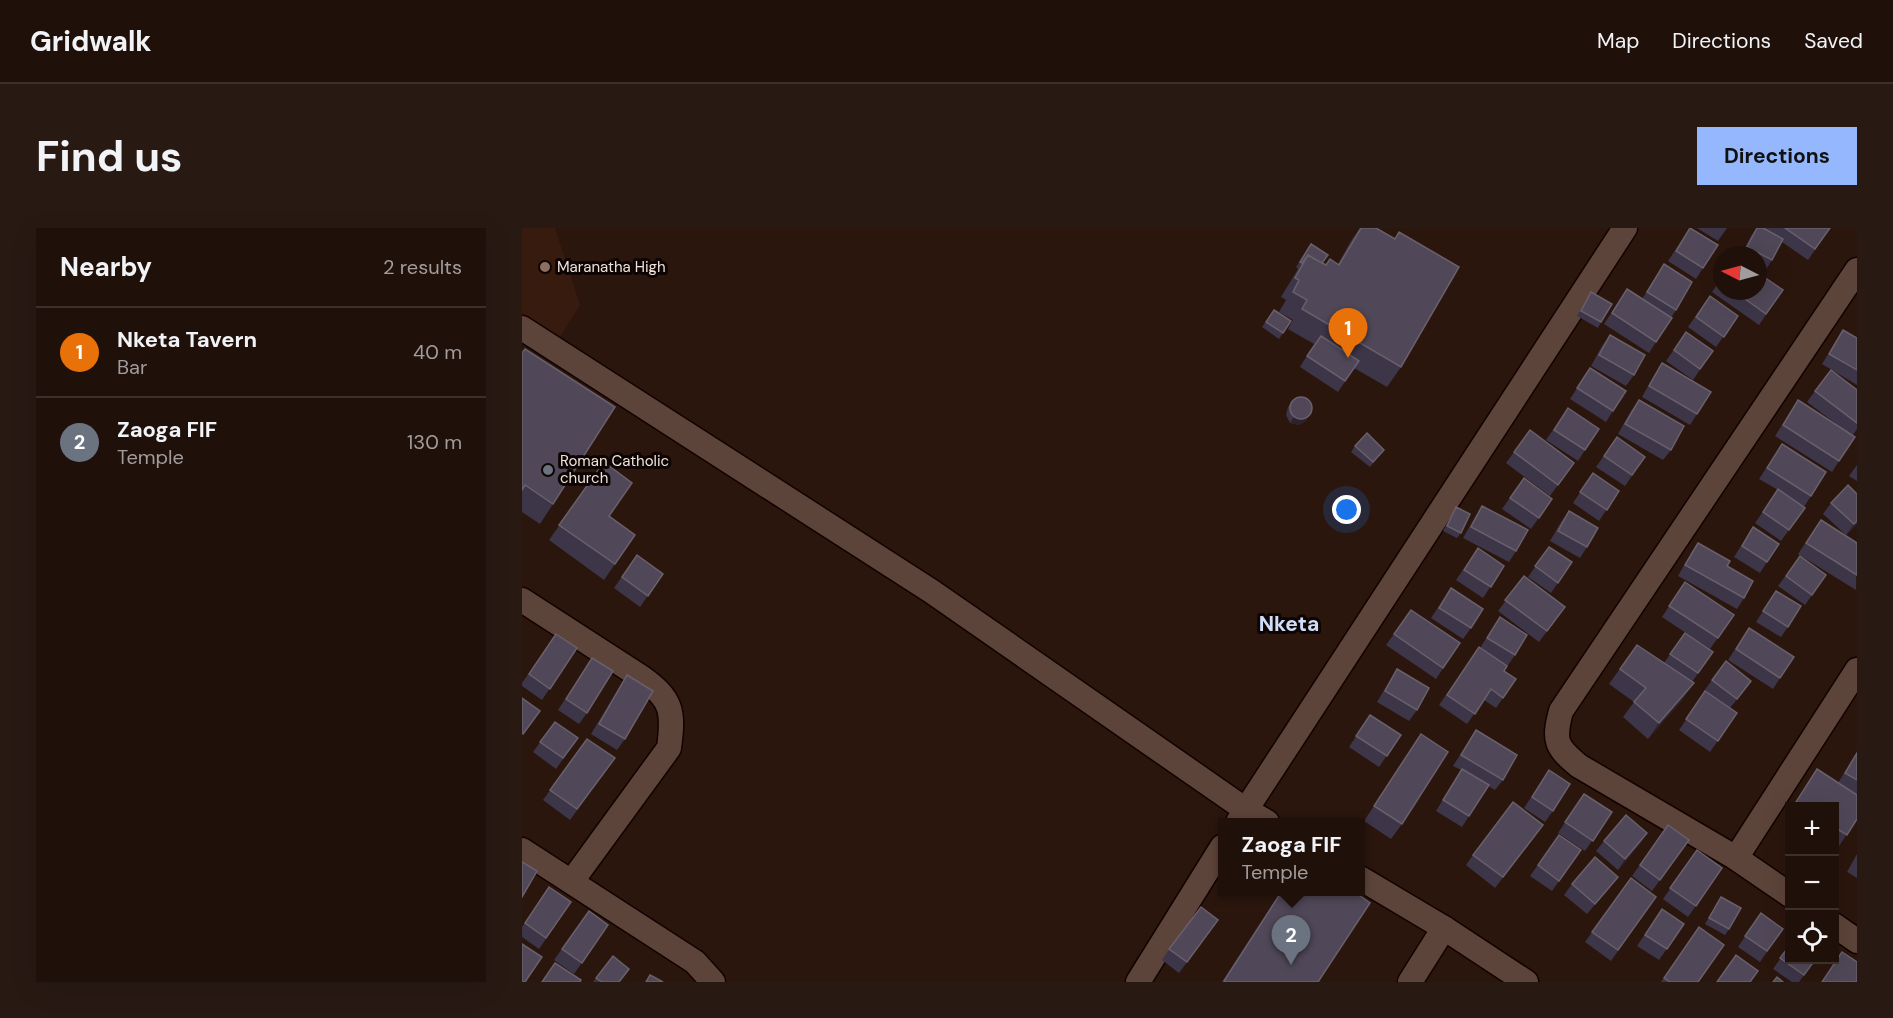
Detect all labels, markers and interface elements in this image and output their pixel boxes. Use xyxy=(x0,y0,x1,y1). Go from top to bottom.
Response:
text: Gridwalk xyxy=(30,23,152,60)
text: Map xyxy=(1597,27,1639,55)
text: Directions xyxy=(1672,27,1771,55)
text: Saved xyxy=(1804,27,1863,55)
button: Directions xyxy=(1697,127,1857,185)
text: Find us xyxy=(36,129,182,184)
north arrow xyxy=(1713,246,1767,300)
text: Nearby xyxy=(60,250,152,284)
text: 2 results xyxy=(383,254,462,280)
place label: Maranatha High xyxy=(557,257,666,277)
marker: Maranatha High xyxy=(538,260,552,274)
pin: 1 xyxy=(1328,308,1368,358)
text: Nketa Tavern xyxy=(117,325,257,354)
text: 1 xyxy=(76,339,83,365)
text: 40 m xyxy=(413,339,462,365)
text: Bar xyxy=(117,354,147,380)
text: Zaoga FIF xyxy=(117,415,217,444)
text: 2 xyxy=(74,429,85,455)
text: 130 m xyxy=(407,429,462,455)
text: Temple xyxy=(117,444,184,470)
place label: Roman Catholic church xyxy=(560,451,669,488)
marker: Roman Catholic church xyxy=(541,463,555,477)
your location xyxy=(1332,495,1361,524)
district label: Nketa xyxy=(1259,610,1319,638)
map controls xyxy=(1785,802,1839,964)
button: + xyxy=(1785,802,1839,856)
popup xyxy=(1218,818,1365,896)
text: Zaoga FIF xyxy=(1242,830,1341,859)
button: − xyxy=(1785,856,1839,910)
text: Temple xyxy=(1242,859,1308,885)
button: locate xyxy=(1785,910,1839,964)
pin: 2 xyxy=(1272,916,1310,965)

